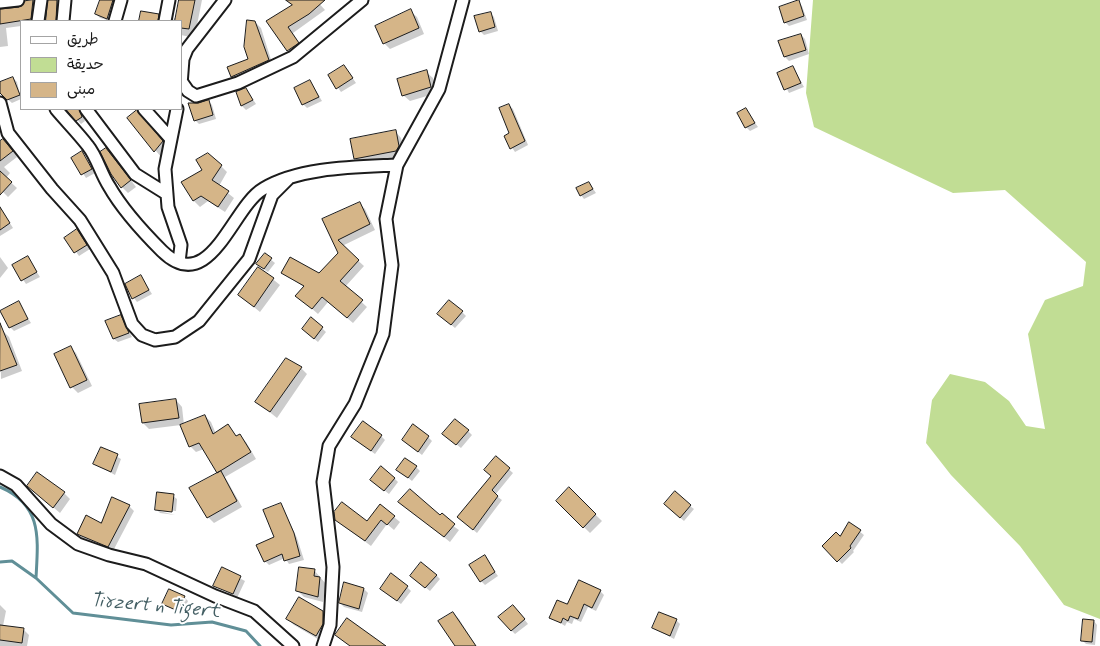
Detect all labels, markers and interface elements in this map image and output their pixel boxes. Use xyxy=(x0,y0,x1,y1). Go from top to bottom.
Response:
legend xyxy=(20,20,182,110)
text: طريق xyxy=(67,30,99,50)
text: حديقة xyxy=(67,55,104,75)
text: مبنى xyxy=(67,80,95,100)
water label: Tiɣzert n Tigert xyxy=(89,590,221,624)

